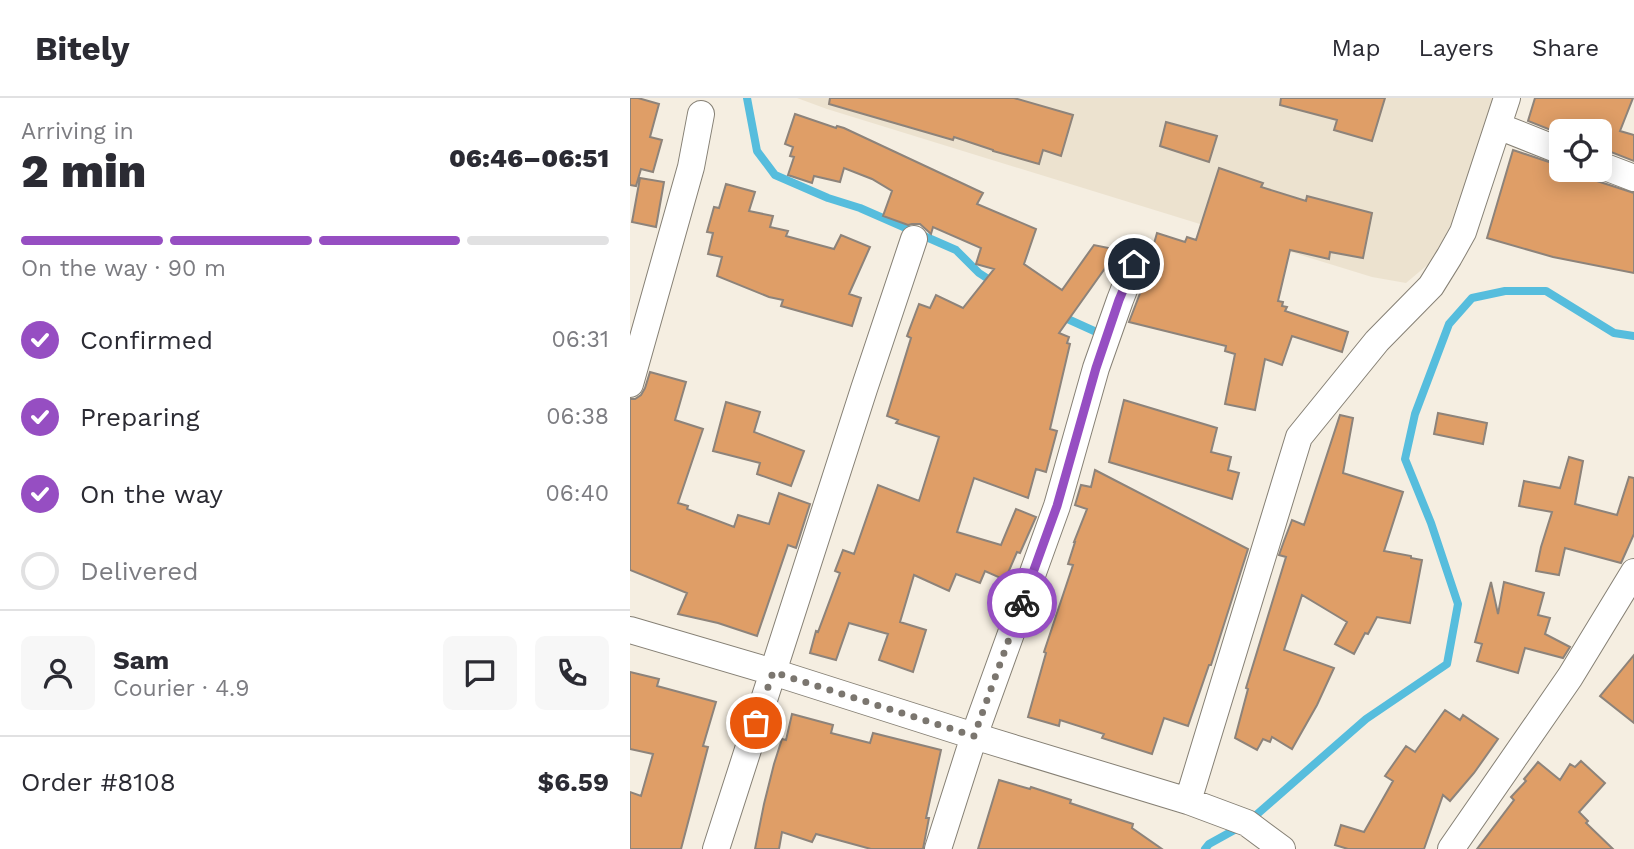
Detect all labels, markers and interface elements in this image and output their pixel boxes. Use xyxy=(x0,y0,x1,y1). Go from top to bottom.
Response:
text: Bitely xyxy=(35,29,130,68)
text: Map xyxy=(1332,34,1380,62)
text: Layers xyxy=(1418,34,1494,62)
text: Share xyxy=(1532,34,1599,62)
text: Arriving in xyxy=(21,118,134,145)
map controls xyxy=(1549,119,1612,182)
button: locate xyxy=(1549,119,1612,182)
text: 06:46–06:51 xyxy=(449,143,609,173)
text: 2 min xyxy=(21,144,146,198)
pin xyxy=(1104,234,1164,294)
icon: home xyxy=(1115,245,1153,283)
text: On the way · 90 m xyxy=(21,255,226,282)
icon: check xyxy=(21,321,59,359)
text: Confirmed xyxy=(80,325,213,355)
text: 06:31 xyxy=(552,326,609,353)
icon: check xyxy=(21,398,59,436)
text: Preparing xyxy=(80,402,200,432)
text: 06:38 xyxy=(546,403,609,430)
icon: check xyxy=(21,475,59,513)
text: On the way xyxy=(80,479,223,509)
text: 06:40 xyxy=(546,480,609,507)
text: Delivered xyxy=(80,556,199,586)
courier xyxy=(987,568,1057,638)
icon: bike xyxy=(1003,584,1041,622)
button: person xyxy=(21,636,95,710)
button: chat xyxy=(443,636,517,710)
button: phone xyxy=(535,636,609,710)
text: Sam xyxy=(113,645,169,675)
text: Courier · 4.9 xyxy=(113,675,249,702)
pin xyxy=(726,693,786,753)
icon: bag xyxy=(737,704,775,742)
text: Order #8108 xyxy=(21,767,176,797)
text: $6.59 xyxy=(538,767,609,797)

